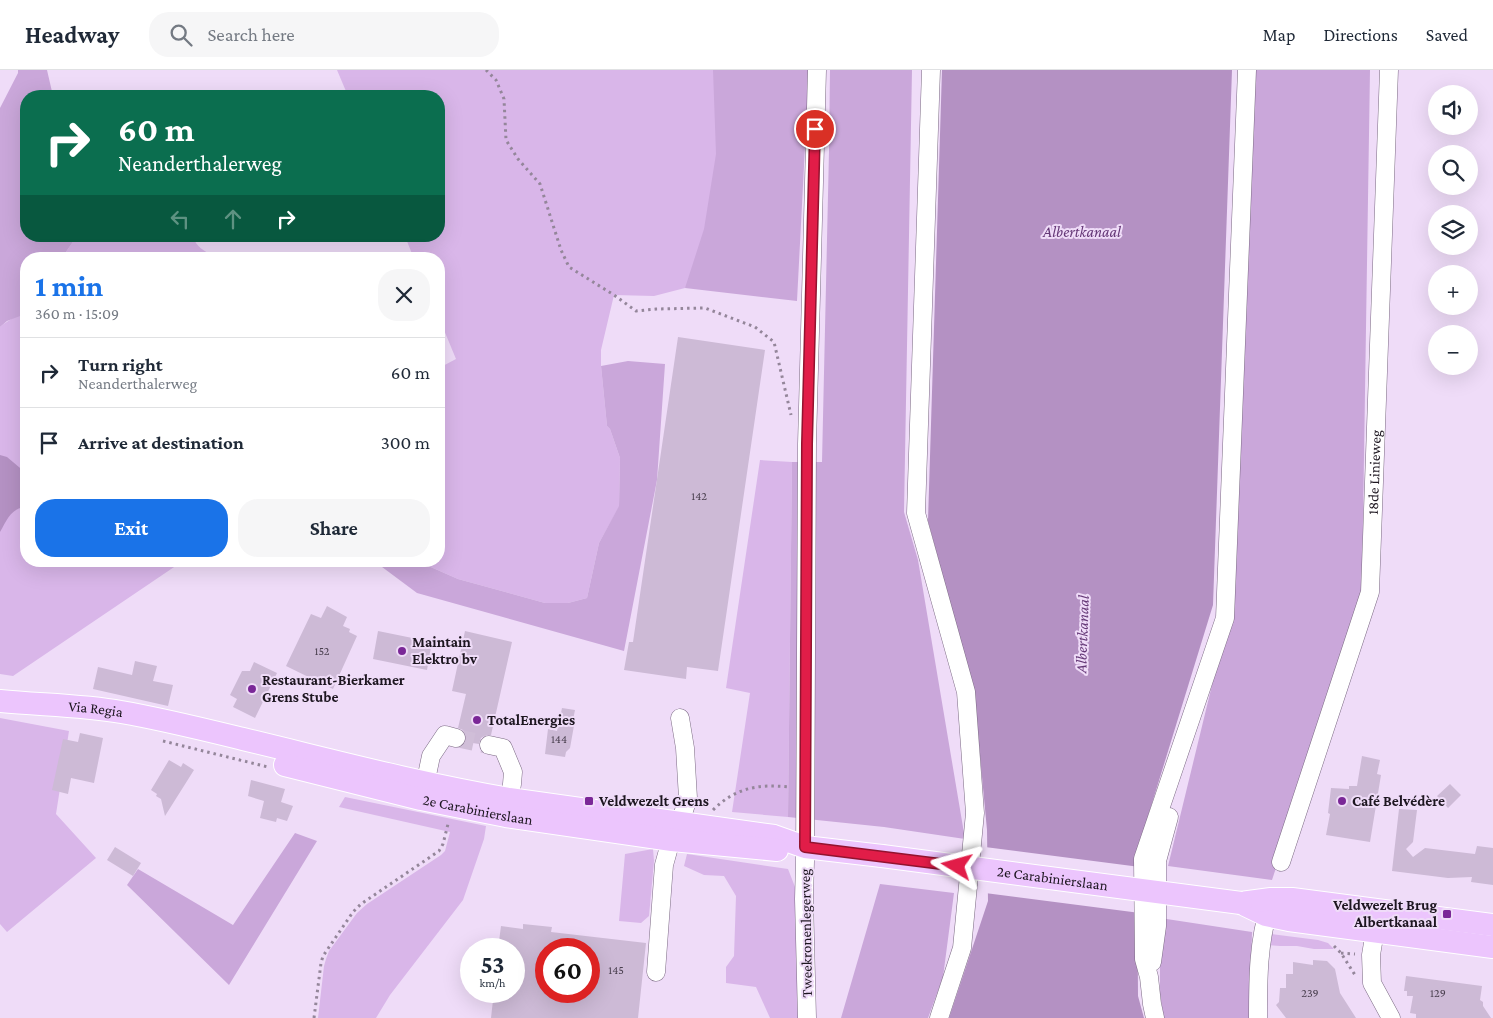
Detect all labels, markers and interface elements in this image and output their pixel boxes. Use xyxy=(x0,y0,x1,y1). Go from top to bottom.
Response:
search box xyxy=(149,12,499,57)
text: Headway xyxy=(25,21,119,48)
icon: search xyxy=(167,21,195,49)
text: Search here xyxy=(207,24,295,45)
text: Map xyxy=(1263,25,1295,45)
text: Directions xyxy=(1323,25,1398,45)
text: Saved xyxy=(1426,25,1468,45)
map controls xyxy=(1428,85,1478,375)
button: sound xyxy=(1428,85,1478,135)
pin xyxy=(794,108,836,150)
icon: right xyxy=(35,110,100,175)
text: 60 m xyxy=(118,110,195,149)
icon: arrive xyxy=(801,115,829,143)
button: search xyxy=(1428,145,1478,195)
text: Neanderthalerweg xyxy=(118,151,282,176)
icon: left xyxy=(166,205,194,233)
icon: ahead xyxy=(219,205,247,233)
icon: right xyxy=(272,205,300,233)
button: layers xyxy=(1428,205,1478,255)
water label: Albertkanaal xyxy=(1042,223,1122,240)
button: + xyxy=(1428,265,1478,315)
text: 1 min xyxy=(35,269,103,302)
button: close xyxy=(378,269,430,321)
text: 360 m · 15:09 xyxy=(35,305,119,322)
button: − xyxy=(1428,325,1478,375)
text: Turn right xyxy=(78,354,163,375)
icon: right xyxy=(35,359,63,387)
text: 60 m xyxy=(391,362,430,383)
text: Neanderthalerweg xyxy=(78,375,197,392)
icon: arrive xyxy=(35,429,63,457)
street label: 18de Linieweg xyxy=(1365,430,1385,515)
text: Arrive at destination xyxy=(78,432,244,453)
text: 300 m xyxy=(381,432,430,453)
house number: 142 xyxy=(691,489,707,503)
button: Exit xyxy=(35,499,228,557)
button: Share xyxy=(238,499,430,557)
water label: Albertkanaal xyxy=(1072,594,1092,674)
place label: Maintain Elektro bv xyxy=(412,634,478,667)
house number: 152 xyxy=(314,644,330,658)
marker: Maintain Elektro bv xyxy=(396,645,408,657)
place label: Restaurant-Bierkamer Grens Stube xyxy=(262,672,405,705)
marker: Restaurant-Bierkamer Grens Stube xyxy=(246,683,258,695)
street label: Via Regia xyxy=(68,698,124,720)
place label: TotalEnergies xyxy=(487,712,575,728)
marker: TotalEnergies xyxy=(471,714,483,726)
house number: 144 xyxy=(551,732,567,746)
street label: 2e Carabinierslaan xyxy=(421,792,534,828)
place label: Veldwezelt Grens xyxy=(598,793,709,809)
place label: Café Belvédère xyxy=(1352,793,1445,809)
marker: Veldwezelt Grens xyxy=(583,795,595,807)
marker: Café Belvédère xyxy=(1336,795,1348,807)
position arrow xyxy=(930,839,982,891)
street label: 2e Carabinierslaan xyxy=(996,863,1109,894)
street label: Tweekronenlegerweg xyxy=(797,868,816,998)
place label: Veldwezelt Brug Albertkanaal xyxy=(1332,897,1438,930)
marker: Veldwezelt Brug Albertkanaal xyxy=(1441,908,1453,920)
speed limit sign: 60 xyxy=(535,938,600,1003)
text: 53 xyxy=(481,951,504,978)
house number: 145 xyxy=(608,963,624,977)
text: km/h xyxy=(480,976,505,990)
house number: 239 xyxy=(1301,986,1319,1000)
house number: 129 xyxy=(1430,986,1446,1000)

